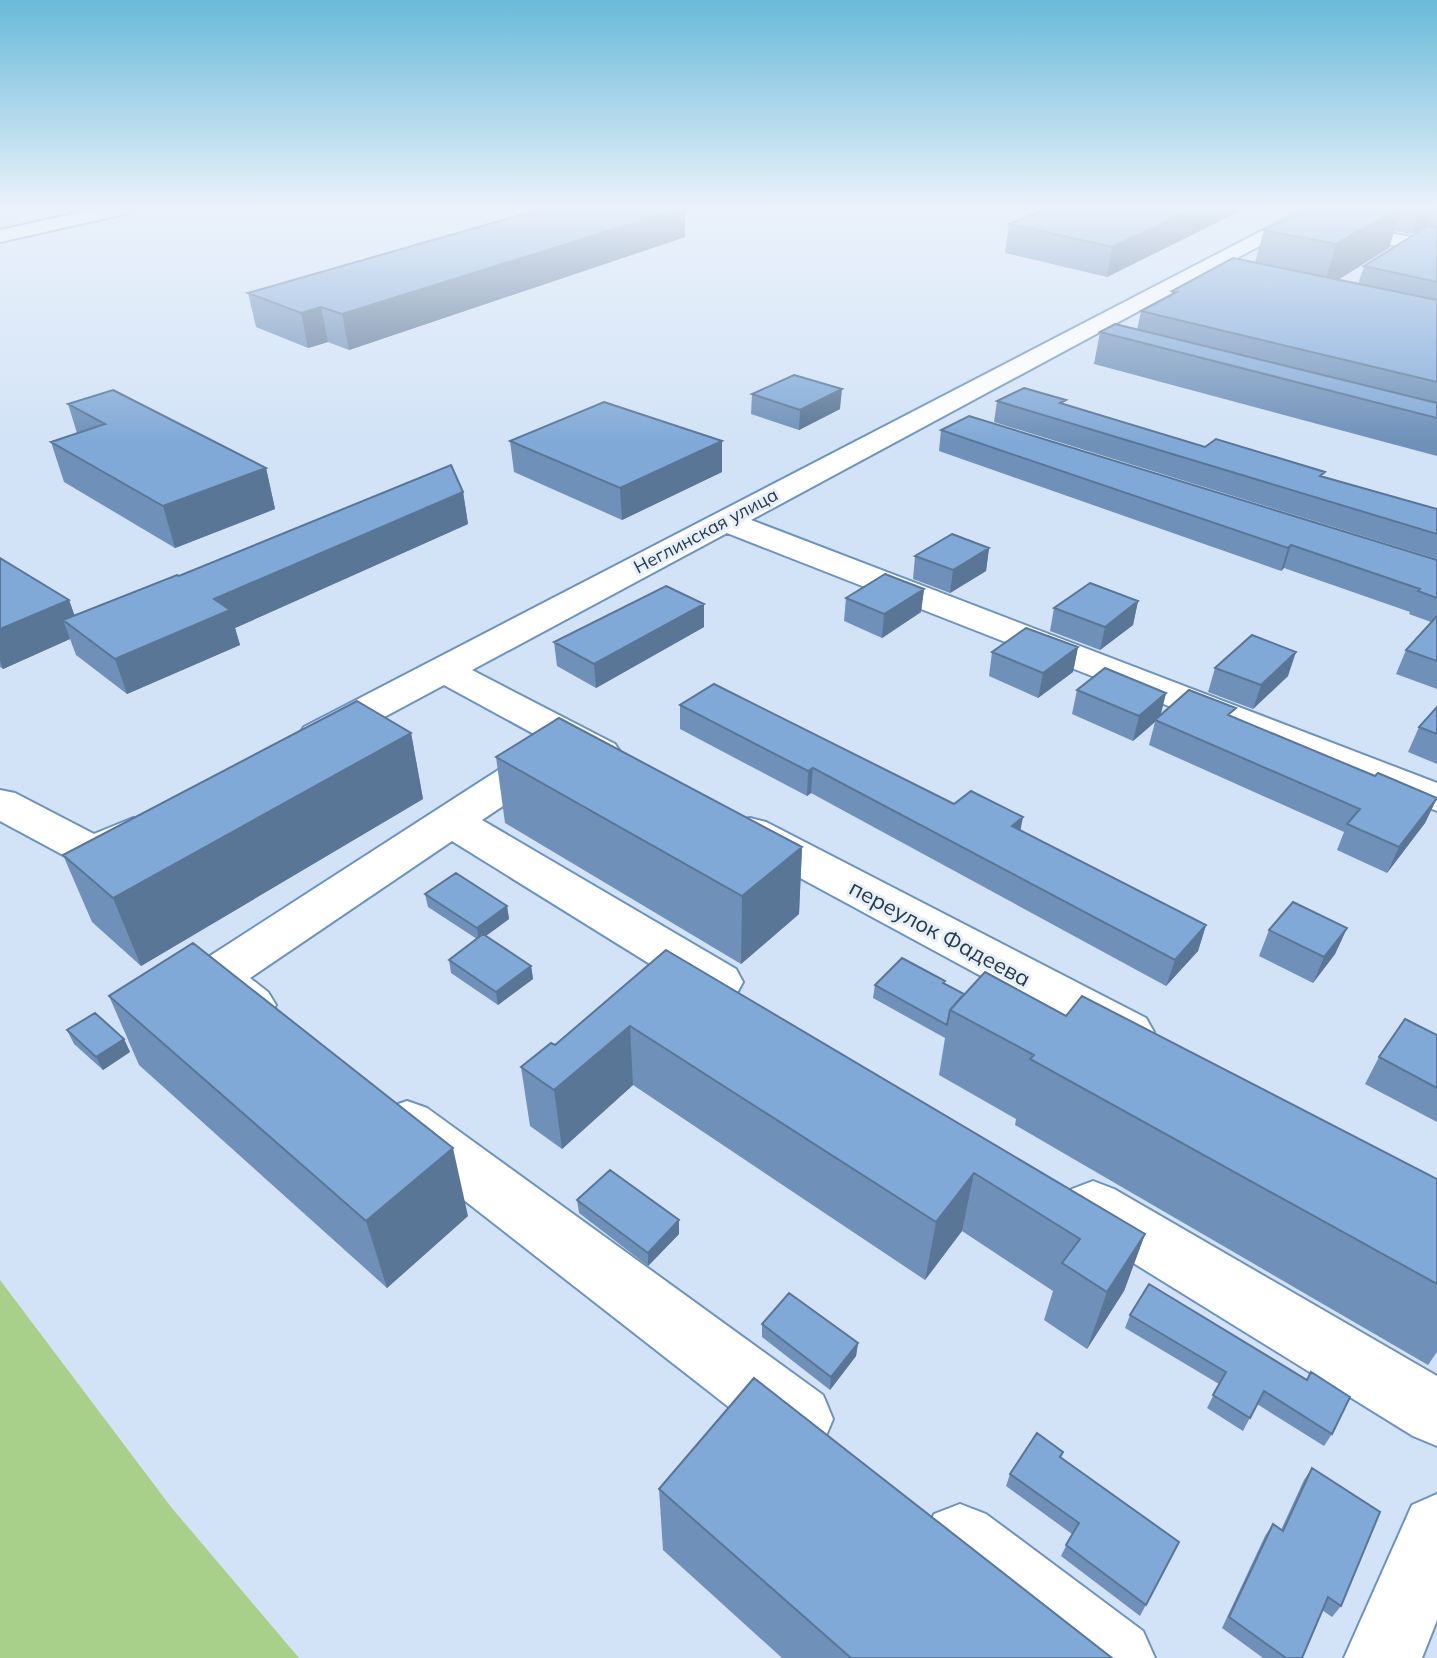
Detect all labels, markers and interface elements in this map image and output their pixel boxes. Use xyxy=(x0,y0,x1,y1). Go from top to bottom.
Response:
street label: Неглинская улица xyxy=(630,483,782,578)
street label: переулок Фадеева xyxy=(845,873,1035,993)

